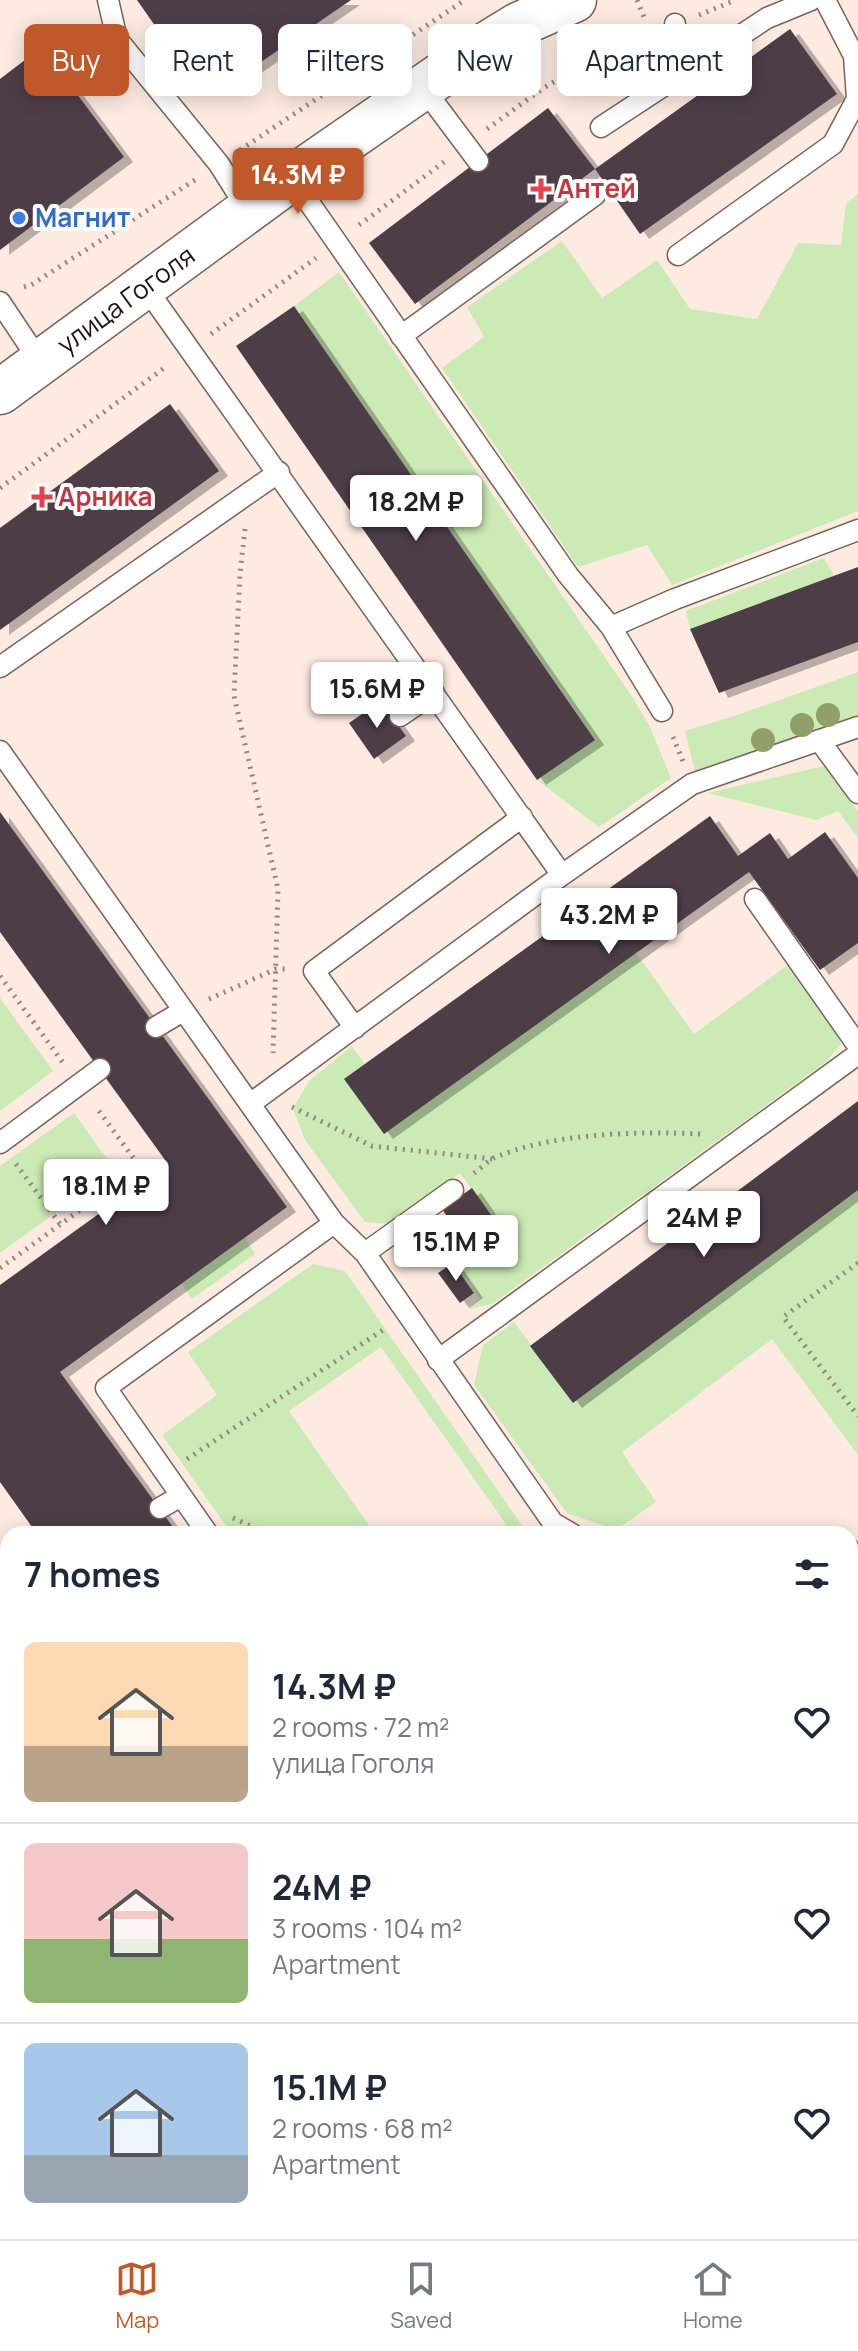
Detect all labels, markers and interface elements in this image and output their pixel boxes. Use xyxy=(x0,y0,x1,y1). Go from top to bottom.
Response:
chip: Buy xyxy=(24,24,129,96)
chip: Rent xyxy=(145,24,262,96)
chip: Filters xyxy=(278,24,412,96)
chip: New xyxy=(428,24,541,96)
chip: Apartment xyxy=(557,24,752,96)
pin: 14.3M ₽ xyxy=(224,148,372,216)
text: 14.3M ₽ xyxy=(251,156,345,192)
place label: Антей xyxy=(557,170,636,206)
marker: Антей xyxy=(532,180,550,198)
place label: Магнит xyxy=(35,199,131,235)
marker: Магнит xyxy=(10,209,28,227)
street label: улица Гоголя xyxy=(49,237,202,361)
pin: 18.2M ₽ xyxy=(342,475,490,543)
place label: Арника xyxy=(58,478,152,514)
text: 18.2M ₽ xyxy=(368,483,464,519)
marker: Арника xyxy=(33,488,51,506)
pin: 15.6M ₽ xyxy=(303,662,451,730)
text: 15.6M ₽ xyxy=(329,670,425,706)
pin: 43.2M ₽ xyxy=(535,888,683,956)
text: 43.2M ₽ xyxy=(559,896,659,932)
pin: 18.1M ₽ xyxy=(32,1159,180,1227)
text: 18.1M ₽ xyxy=(62,1167,150,1203)
pin: 24M ₽ xyxy=(648,1191,760,1259)
text: 24M ₽ xyxy=(666,1199,742,1235)
pin: 15.1M ₽ xyxy=(382,1215,530,1283)
text: 15.1M ₽ xyxy=(412,1223,500,1259)
text: 7 homes xyxy=(24,1551,160,1597)
icon: filters xyxy=(790,1552,834,1596)
text: 14.3M ₽ xyxy=(272,1663,396,1709)
icon: home xyxy=(88,1674,184,1770)
icon: heart xyxy=(790,1700,834,1744)
text: 2 rooms · 72 m² xyxy=(272,1709,449,1745)
text: улица Гоголя xyxy=(272,1745,434,1781)
text: 24M ₽ xyxy=(272,1864,371,1910)
icon: home xyxy=(88,1875,184,1971)
icon: heart xyxy=(790,1901,834,1945)
text: 3 rooms · 104 m² xyxy=(272,1910,462,1946)
text: Apartment xyxy=(272,1946,401,1982)
text: 15.1M ₽ xyxy=(272,2064,387,2110)
icon: home xyxy=(88,2075,184,2171)
icon: heart xyxy=(790,2101,834,2145)
text: 2 rooms · 68 m² xyxy=(272,2110,453,2146)
text: Apartment xyxy=(272,2146,401,2182)
tab: Map xyxy=(115,2257,159,2335)
tab: Saved xyxy=(390,2257,452,2335)
tab: Home xyxy=(683,2257,743,2335)

